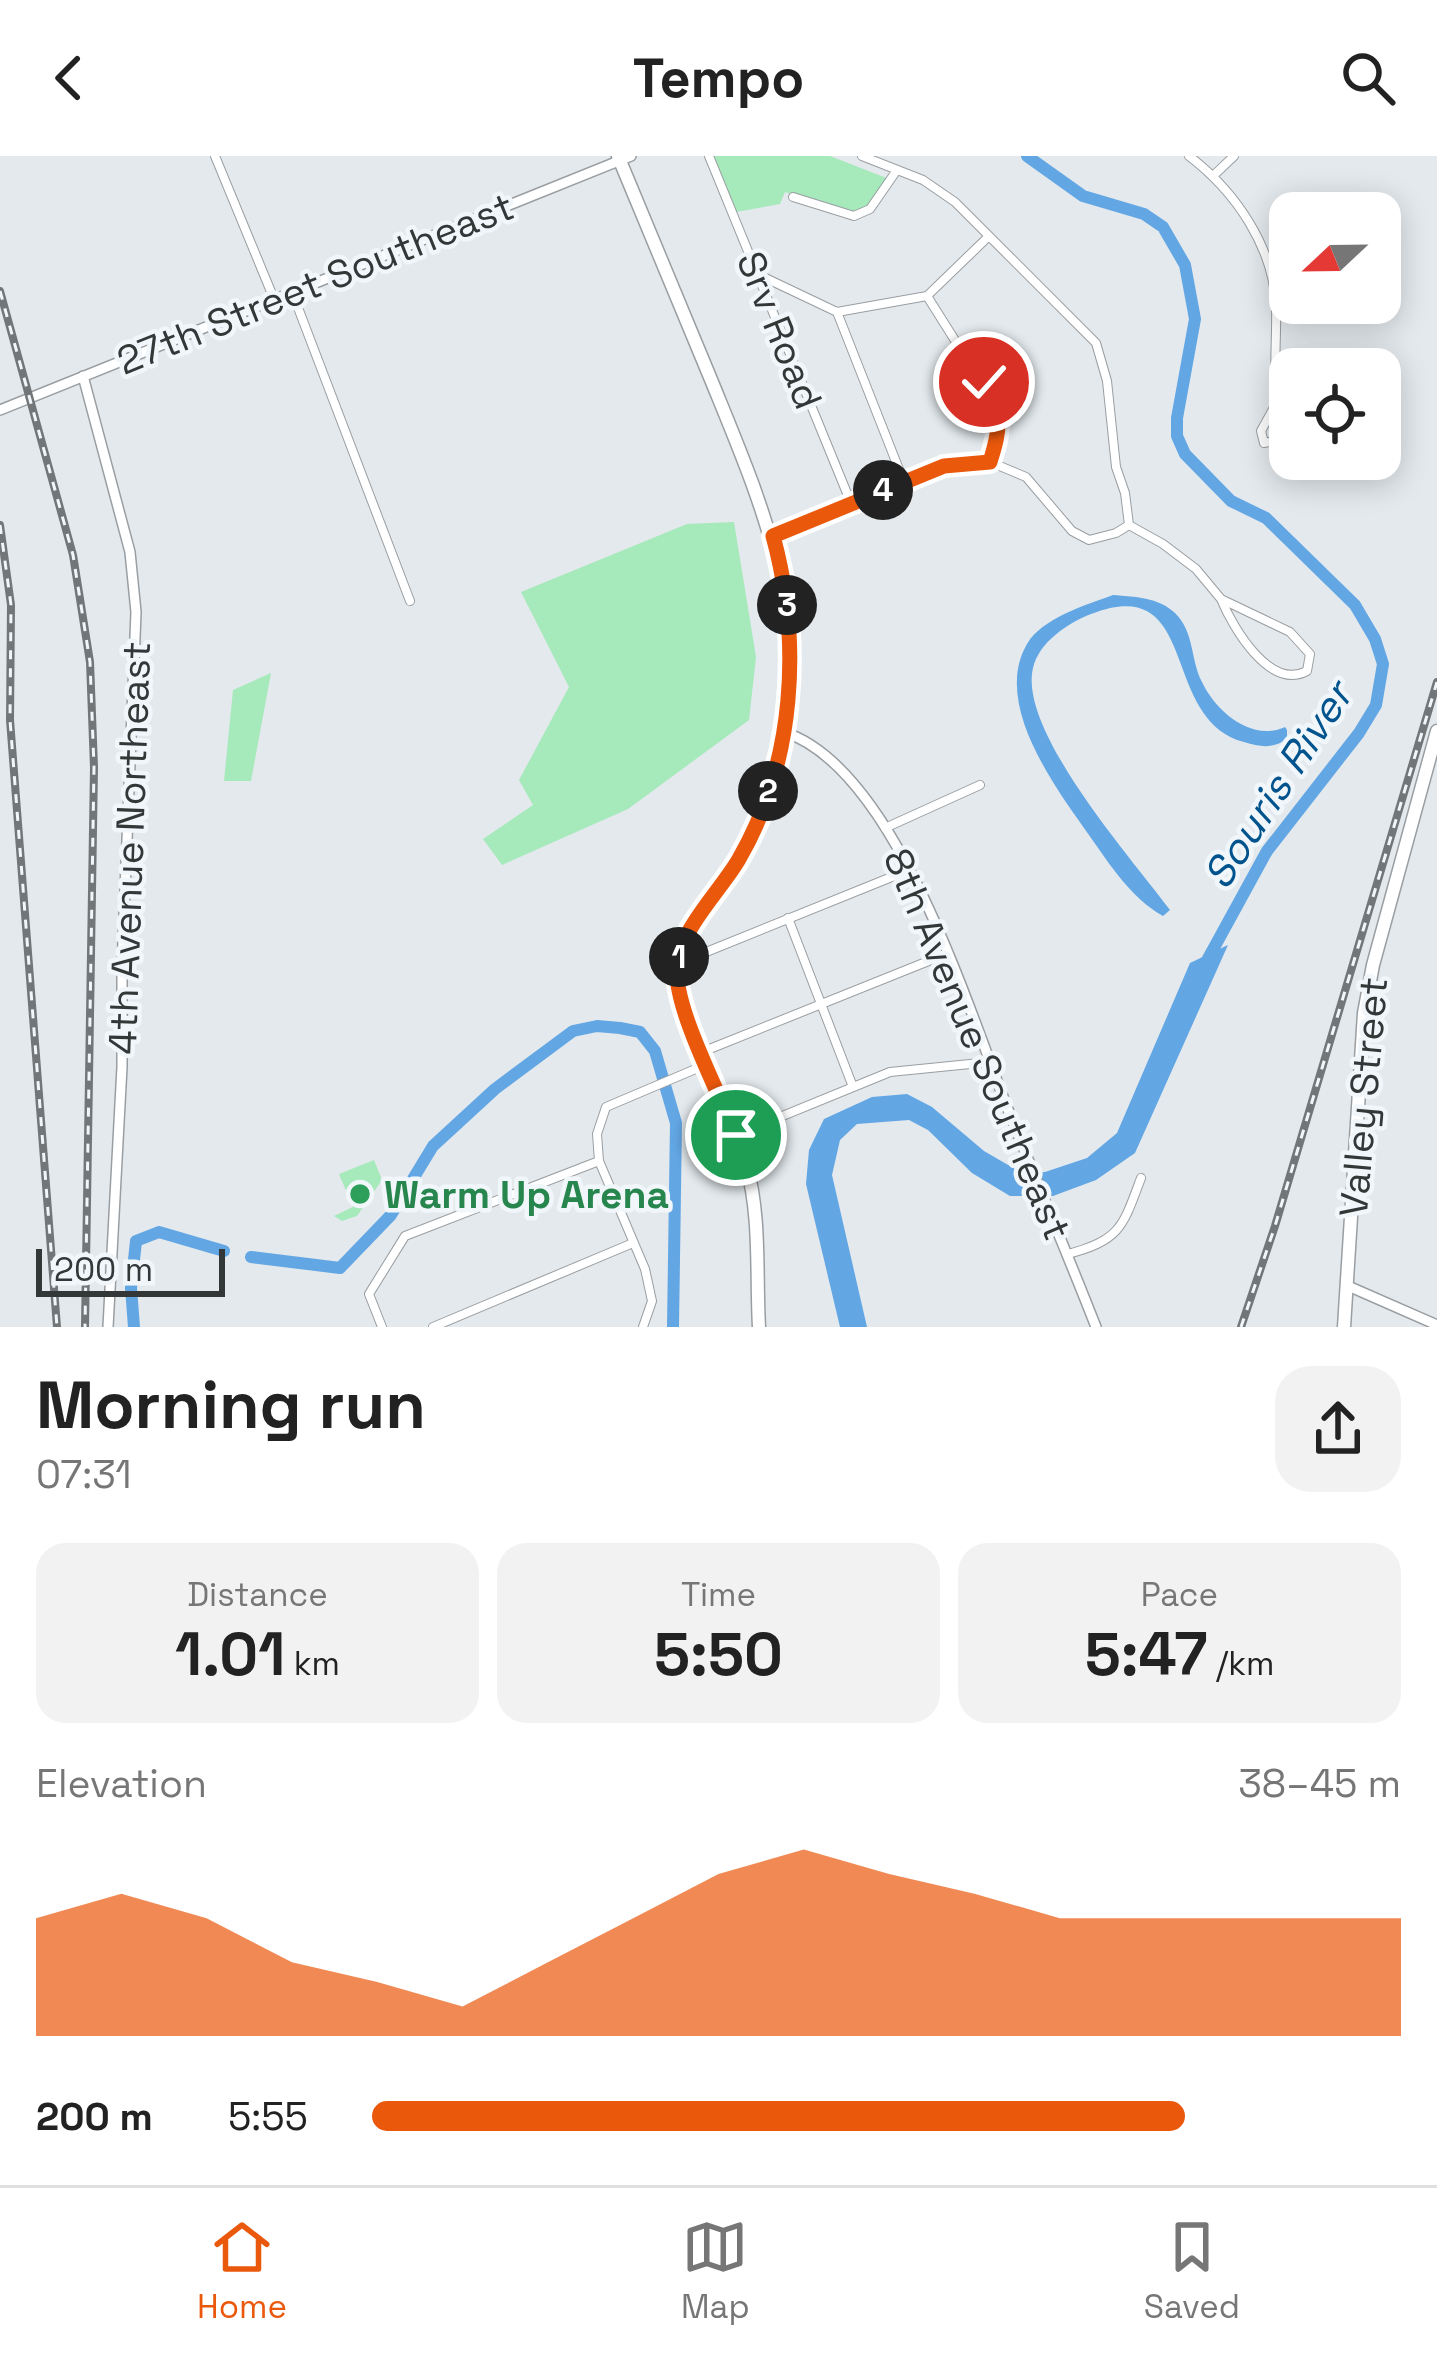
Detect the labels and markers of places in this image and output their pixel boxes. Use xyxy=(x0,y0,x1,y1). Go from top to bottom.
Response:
pin xyxy=(933,331,1035,433)
pin: 4 xyxy=(853,460,913,520)
pin: 3 xyxy=(757,575,817,635)
pin: 2 xyxy=(738,761,798,821)
pin: 1 xyxy=(649,927,709,987)
pin xyxy=(685,1084,787,1186)
place label: Warm Up Arena xyxy=(384,1170,669,1219)
marker: Warm Up Arena xyxy=(347,1181,373,1207)

